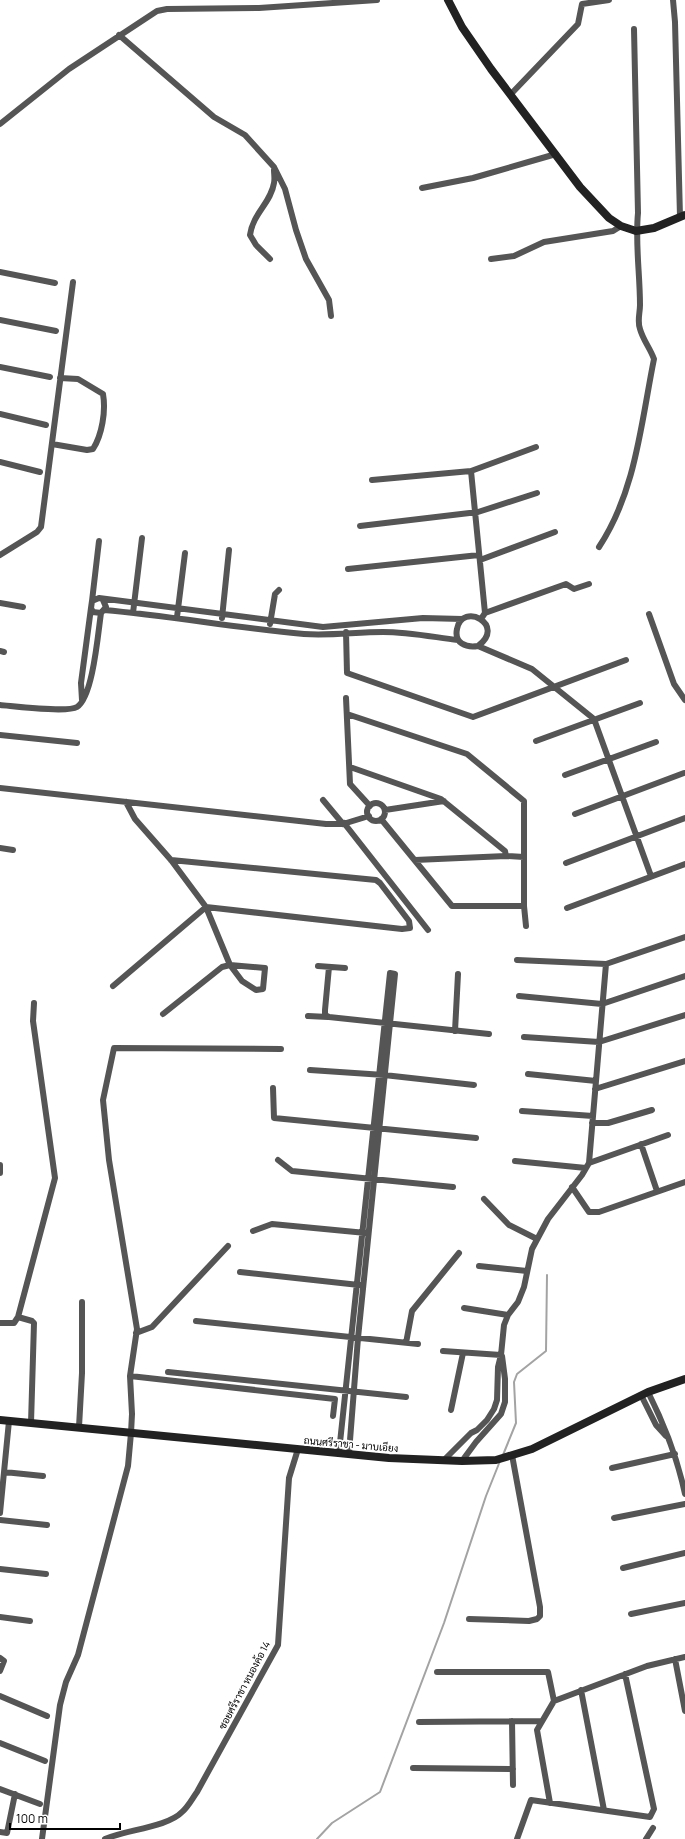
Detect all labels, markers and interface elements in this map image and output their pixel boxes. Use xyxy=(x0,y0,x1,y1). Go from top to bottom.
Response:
street label: ถนนศรีราชา - มาบเอียง xyxy=(303,1433,399,1455)
street label: ซอยศรีราชา หนองค้อ 14 xyxy=(215,1638,273,1732)
scale bar xyxy=(10,1805,120,1831)
text: 100 m xyxy=(16,1810,48,1827)

